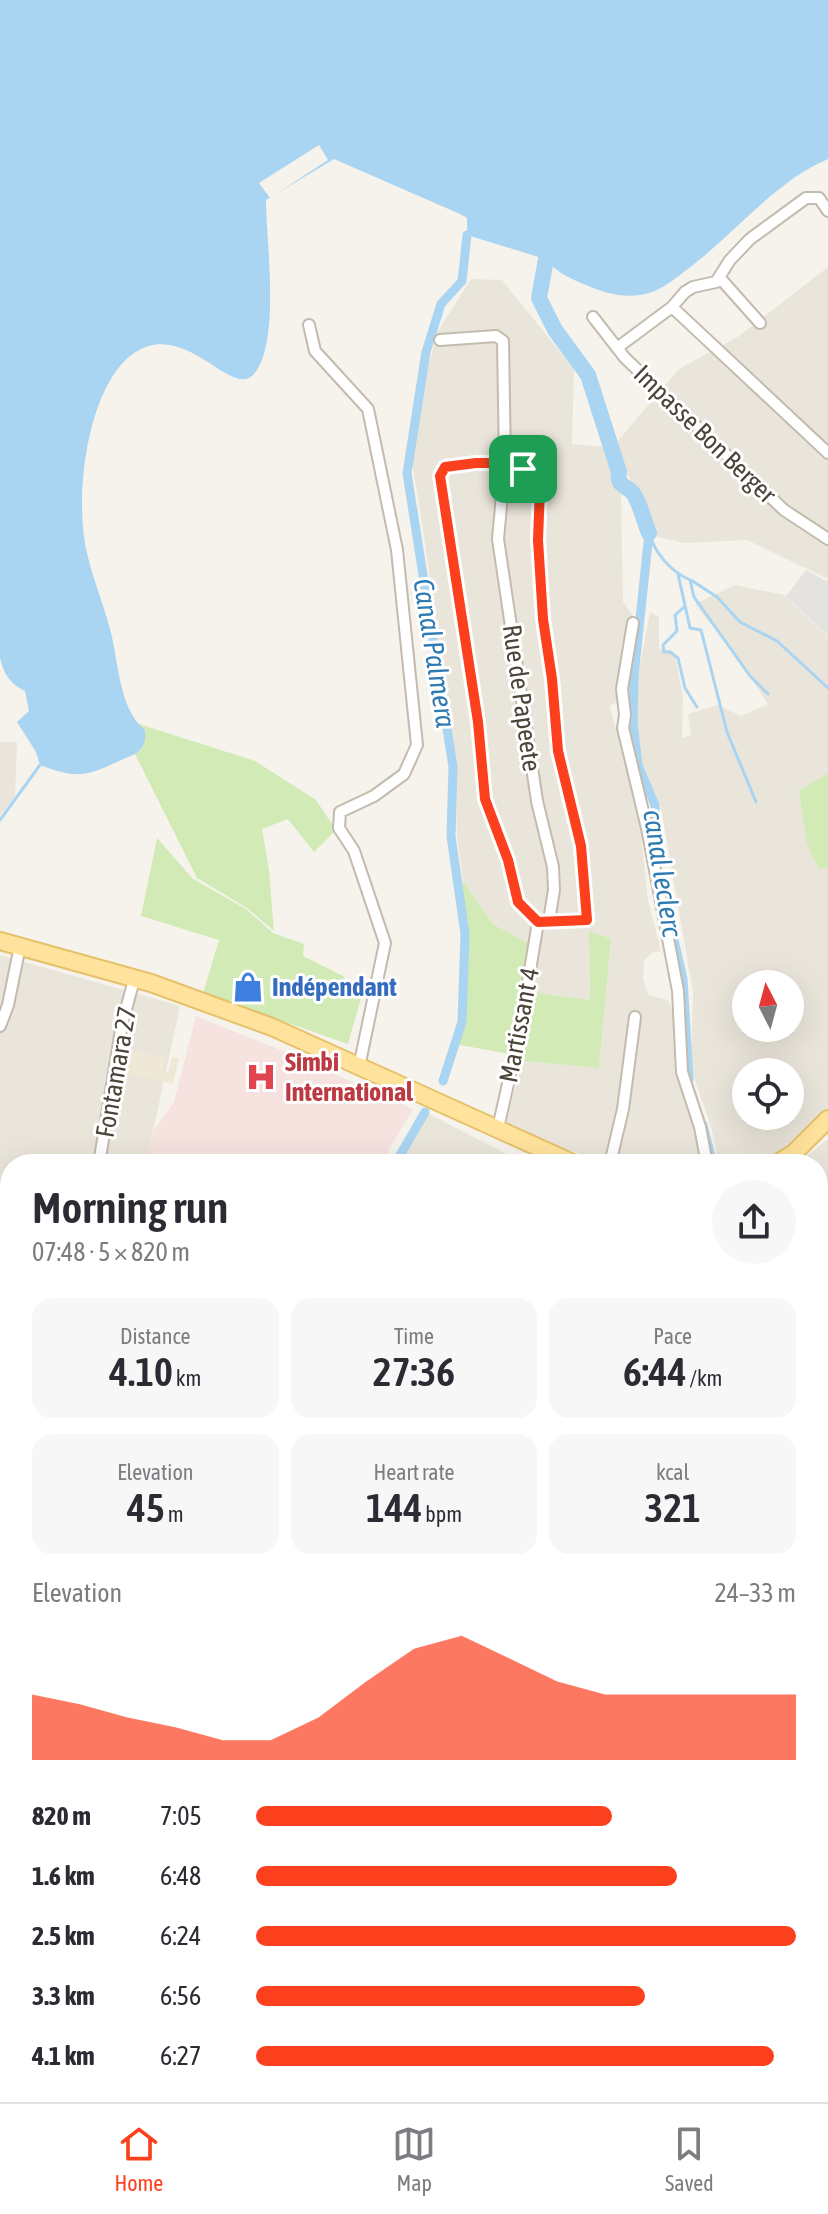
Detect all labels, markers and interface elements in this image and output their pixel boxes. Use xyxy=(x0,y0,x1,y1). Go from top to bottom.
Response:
street label: Impasse Bon Berger xyxy=(628,359,782,509)
pin xyxy=(489,435,557,503)
icon: arrive xyxy=(501,447,545,491)
water label: Canal Palmera xyxy=(407,576,463,730)
street label: Rue de Papeete xyxy=(497,623,547,773)
water label: canal leclerc xyxy=(637,807,689,939)
street label: Martissant 4 xyxy=(493,965,545,1085)
shop icon: Indépendant xyxy=(231,970,265,1004)
north arrow xyxy=(732,970,804,1042)
map controls xyxy=(732,970,804,1130)
place label: Indépendant xyxy=(272,972,397,1002)
street label: Fontamara 27 xyxy=(90,1004,142,1140)
place label: Simbi International xyxy=(285,1047,414,1107)
button: locate xyxy=(732,1058,804,1130)
hospital icon: Simbi International xyxy=(244,1060,278,1094)
button: share xyxy=(712,1180,796,1264)
text: Morning run xyxy=(32,1182,228,1232)
text: 07:48 · 5 × 820 m xyxy=(32,1237,190,1267)
text: Distance xyxy=(120,1323,191,1349)
text: Time xyxy=(394,1323,434,1349)
text: Pace xyxy=(653,1323,692,1349)
text: 4.10 xyxy=(109,1349,173,1394)
text: 27:36 xyxy=(373,1349,455,1394)
text: 6:44 xyxy=(623,1349,686,1394)
text: km xyxy=(173,1365,201,1391)
text: /km xyxy=(686,1365,722,1391)
text: Elevation xyxy=(117,1459,193,1485)
text: Heart rate xyxy=(373,1459,455,1485)
text: kcal xyxy=(656,1459,689,1485)
text: 45 xyxy=(127,1485,165,1530)
text: 144 xyxy=(366,1485,422,1530)
text: 321 xyxy=(644,1485,701,1530)
text: m xyxy=(165,1501,184,1527)
text: bpm xyxy=(422,1501,462,1527)
text: Elevation xyxy=(32,1578,122,1608)
text: 24–33 m xyxy=(714,1578,796,1608)
text: 820 m xyxy=(32,1801,91,1831)
text: 7:05 xyxy=(160,1801,202,1831)
text: 1.6 km xyxy=(32,1861,95,1891)
text: 6:48 xyxy=(160,1861,201,1891)
text: 2.5 km xyxy=(32,1921,95,1951)
text: 6:24 xyxy=(160,1921,201,1951)
text: 3.3 km xyxy=(32,1981,95,2011)
text: 6:56 xyxy=(160,1981,201,2011)
text: 4.1 km xyxy=(32,2041,95,2071)
text: 6:27 xyxy=(160,2041,201,2071)
tab: Home xyxy=(114,2122,163,2196)
tab: Map xyxy=(392,2122,436,2196)
tab: Saved xyxy=(665,2122,714,2196)

